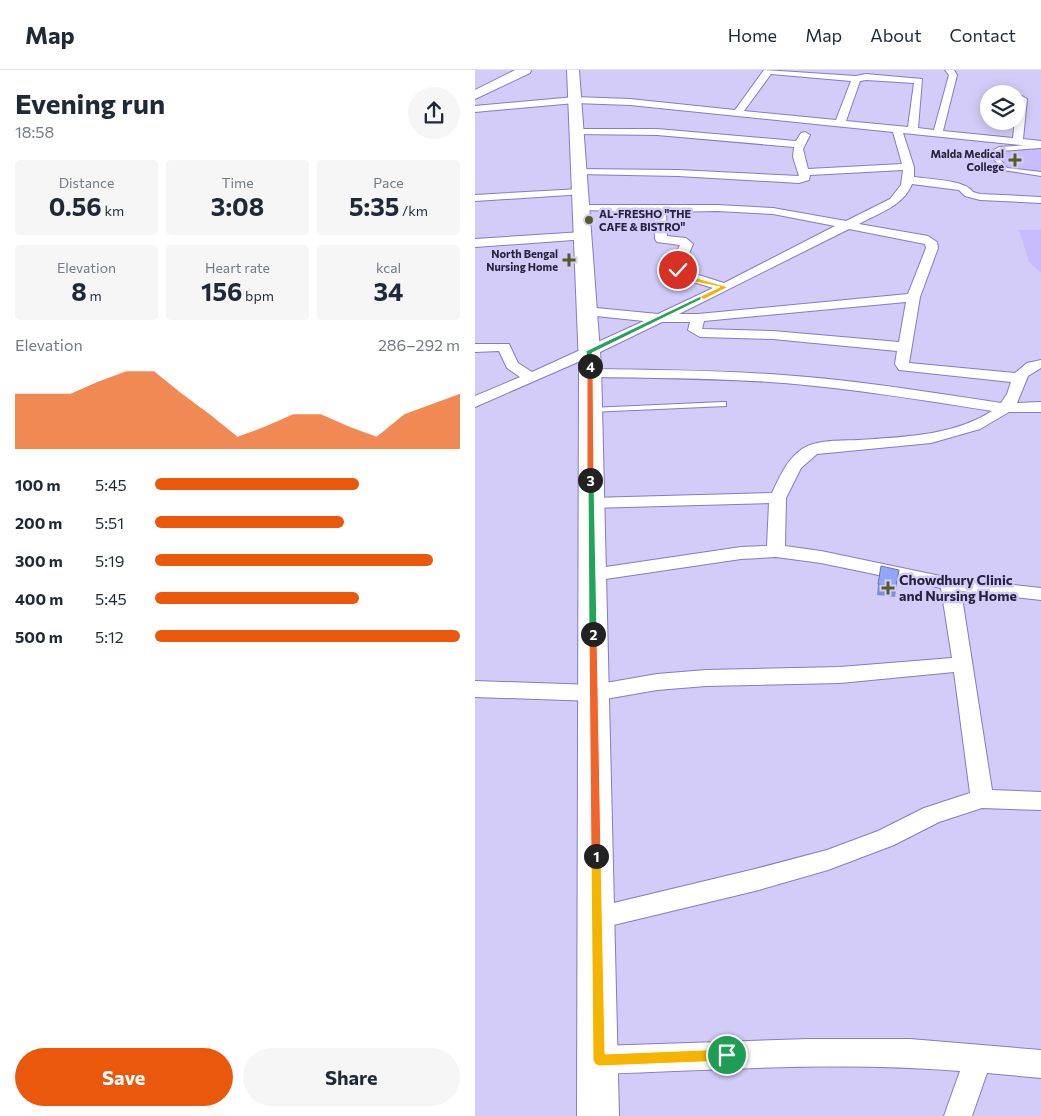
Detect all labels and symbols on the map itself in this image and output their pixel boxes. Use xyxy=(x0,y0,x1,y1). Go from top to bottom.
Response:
place label: Malda Medical College xyxy=(930,147,1004,173)
marker: Malda Medical College xyxy=(1008,153,1022,167)
place label: AL-FRESHO "THE CAFE & BISTRO" xyxy=(599,207,692,233)
marker: AL-FRESHO "THE CAFE & BISTRO" xyxy=(583,214,595,226)
place label: North Bengal Nursing Home xyxy=(486,247,558,273)
pin xyxy=(657,249,699,291)
marker: North Bengal Nursing Home xyxy=(562,253,576,267)
pin: 4 xyxy=(577,354,603,378)
pin: 3 xyxy=(577,468,603,492)
place label: Chowdhury Clinic and Nursing Home xyxy=(899,571,1017,604)
marker: Chowdhury Clinic and Nursing Home xyxy=(881,581,895,595)
pin: 2 xyxy=(581,622,605,646)
pin: 1 xyxy=(583,844,609,868)
pin xyxy=(706,1034,748,1076)

